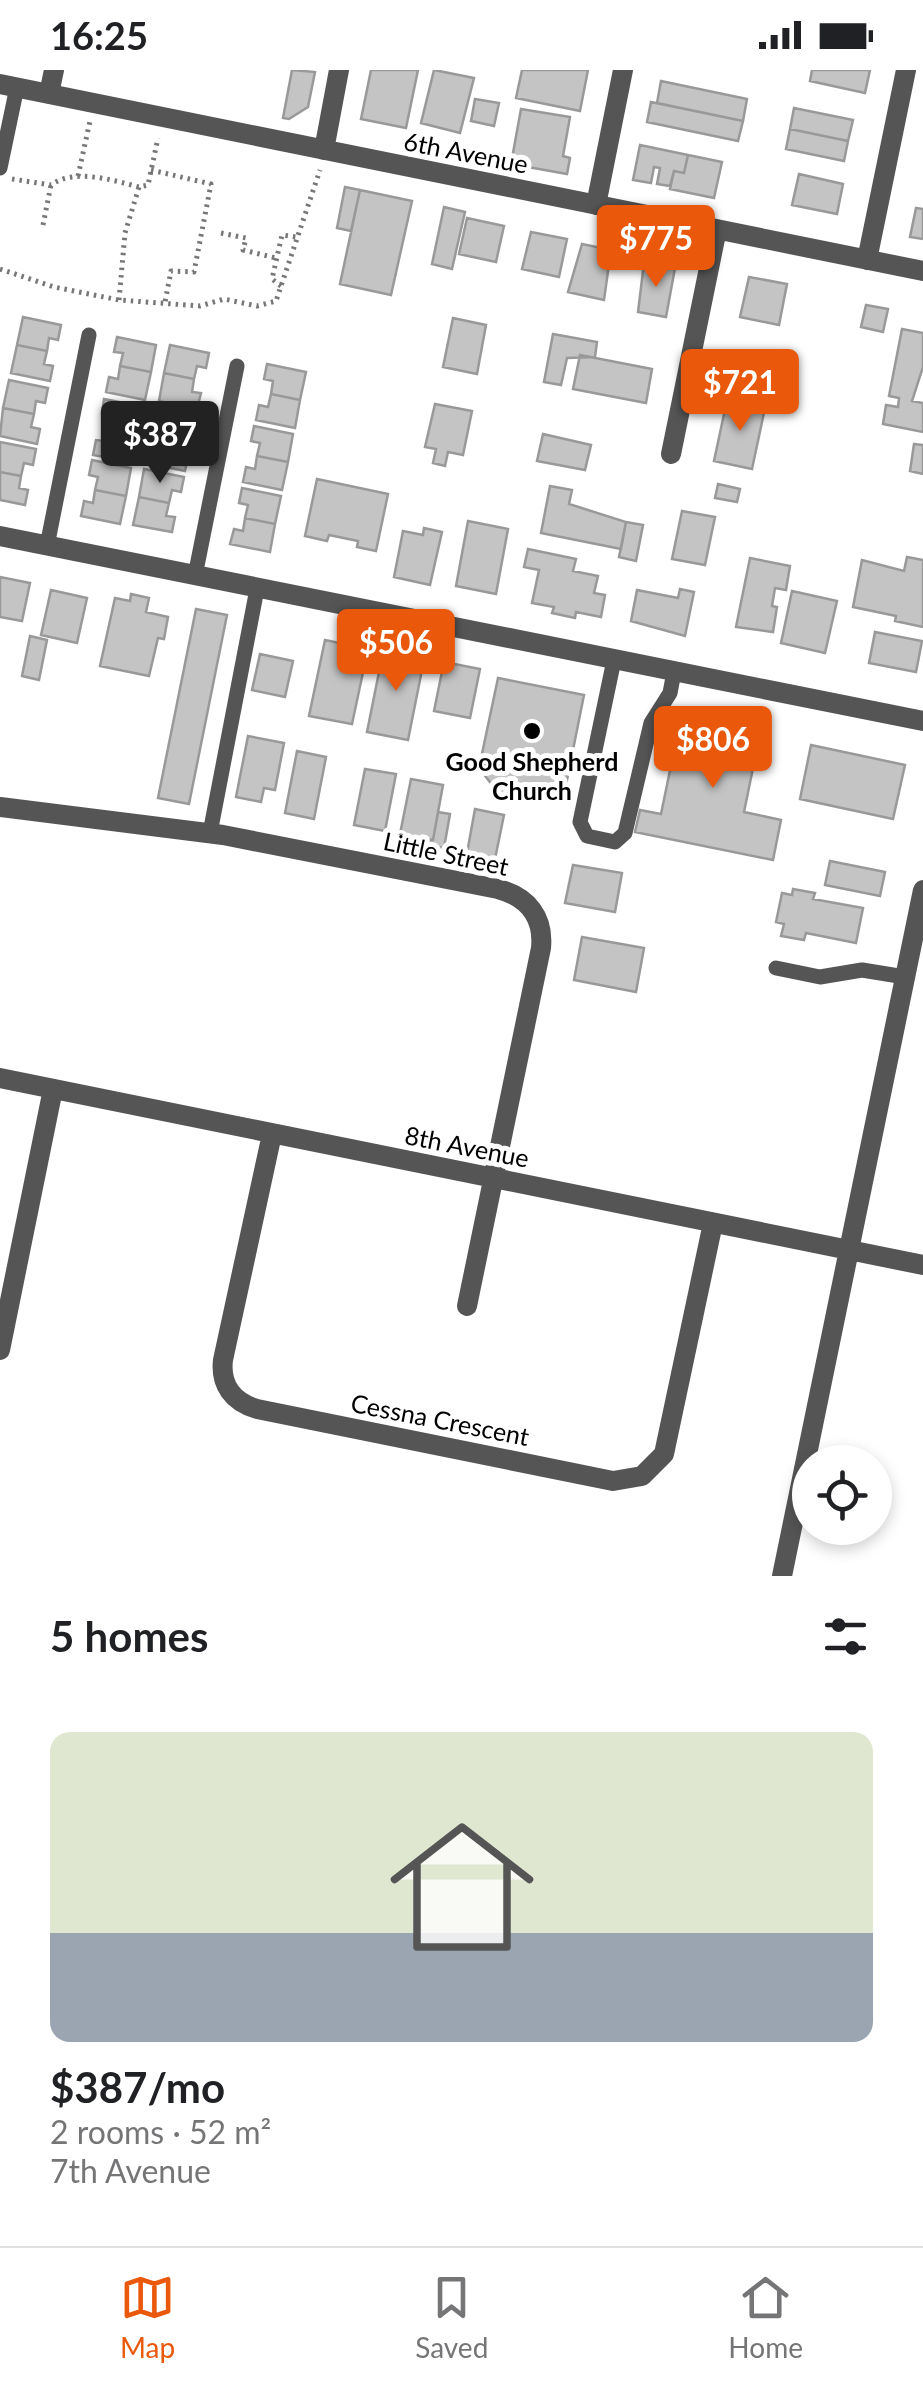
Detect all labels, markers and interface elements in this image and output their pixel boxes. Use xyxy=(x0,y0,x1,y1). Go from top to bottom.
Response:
text: 16:25 xyxy=(50,12,148,58)
street label: 6th Avenue xyxy=(402,125,531,179)
pin: $775 xyxy=(597,205,715,290)
text: $775 xyxy=(619,218,693,257)
pin: $721 xyxy=(681,349,799,434)
text: $721 xyxy=(703,362,777,401)
pin: $387 xyxy=(101,401,219,486)
text: $387 xyxy=(123,414,197,453)
pin: $506 xyxy=(337,609,455,694)
text: $506 xyxy=(359,622,433,661)
pin: $806 xyxy=(654,706,772,791)
text: $806 xyxy=(676,719,750,758)
marker: Good Shepherd Church xyxy=(521,720,543,742)
place label: Good Shepherd Church xyxy=(446,746,618,805)
street label: Little Street xyxy=(381,825,512,881)
street label: 8th Avenue xyxy=(403,1119,532,1173)
street label: Cessna Crescent xyxy=(349,1387,532,1451)
map controls xyxy=(792,1445,892,1545)
button: locate xyxy=(792,1445,892,1545)
icon: filters xyxy=(818,1609,873,1664)
text: 5 homes xyxy=(50,1611,208,1661)
icon: home xyxy=(372,1797,552,1977)
text: $387/mo xyxy=(50,2062,225,2112)
text: 2 rooms · 52 m² xyxy=(50,2112,271,2151)
text: 7th Avenue xyxy=(50,2151,211,2190)
tab: Map xyxy=(120,2270,175,2364)
tab: Saved xyxy=(415,2270,488,2364)
tab: Home xyxy=(728,2270,803,2364)

